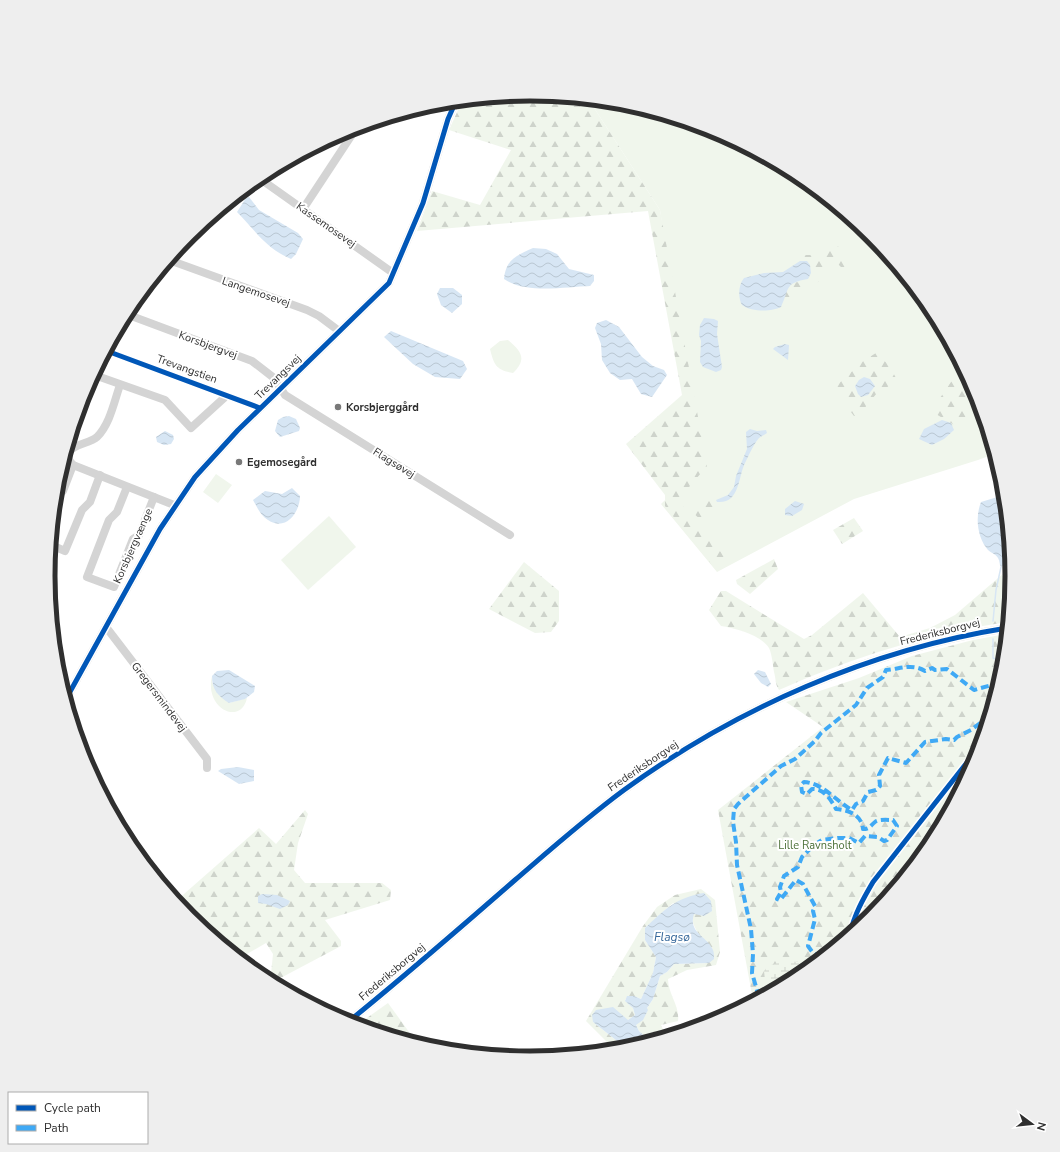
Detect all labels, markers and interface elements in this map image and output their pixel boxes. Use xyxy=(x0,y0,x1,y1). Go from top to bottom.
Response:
street label: Kassemosevej xyxy=(293,199,359,251)
street label: Langemosevej xyxy=(220,273,292,311)
street label: Korsbjergvej xyxy=(177,327,239,363)
street label: Trevangstien xyxy=(155,351,219,387)
street label: Trevangsvej xyxy=(252,351,304,403)
place label: Korsbjerggård xyxy=(346,400,419,415)
marker: Korsbjerggård xyxy=(333,402,343,412)
street label: Flagsøvej xyxy=(370,444,418,482)
place label: Egemosegård xyxy=(247,455,317,470)
marker: Egemosegård xyxy=(234,457,244,467)
street label: Korsbjergvænge xyxy=(110,506,156,586)
street label: Frederiksborgvej xyxy=(898,615,982,649)
street label: Gregersmindevej xyxy=(128,659,190,735)
street label: Frederiksborgvej xyxy=(605,737,681,795)
park label: Lille Ravnsholt xyxy=(778,838,852,853)
water label: Flagsø xyxy=(654,929,690,945)
street label: Frederiksborgvej xyxy=(356,940,428,1004)
legend xyxy=(8,1092,148,1144)
text: Cycle path xyxy=(44,1100,101,1116)
north arrow xyxy=(1012,1104,1052,1144)
text: Path xyxy=(44,1120,69,1136)
text: N xyxy=(1033,1121,1049,1132)

